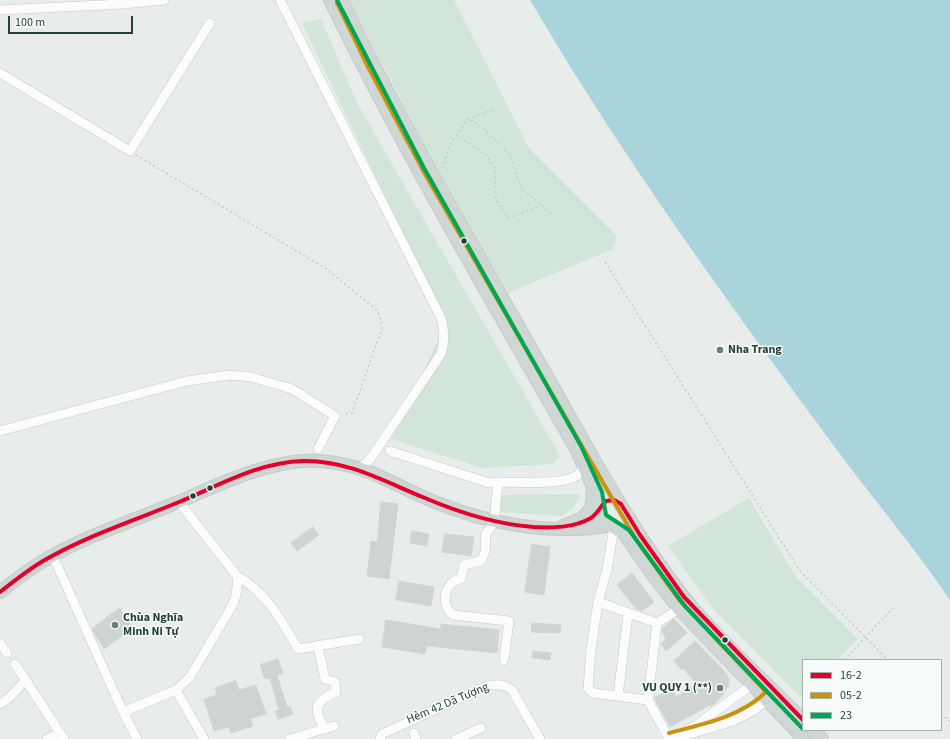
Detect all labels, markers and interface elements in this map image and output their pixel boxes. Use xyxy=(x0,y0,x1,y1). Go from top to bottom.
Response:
scale bar xyxy=(10,8,135,34)
text: 100 m xyxy=(15,14,45,31)
unlabelled marker xyxy=(459,236,469,246)
place label: Nha Trang xyxy=(728,343,782,357)
marker: Nha Trang xyxy=(715,345,725,355)
unlabelled marker xyxy=(205,483,215,493)
unlabelled marker xyxy=(188,491,198,501)
place label: Chùa Nghĩa Minh Ni Tự xyxy=(123,611,183,639)
marker: Chùa Nghĩa Minh Ni Tự xyxy=(110,620,120,630)
unlabelled marker xyxy=(720,635,730,645)
legend xyxy=(802,659,942,731)
text: 16-2 xyxy=(840,667,862,684)
street label: Hẻm 42 Dã Tượng xyxy=(405,680,491,728)
place label: VU QUY 1 (**) xyxy=(642,681,712,695)
marker: VU QUY 1 (**) xyxy=(715,683,725,693)
text: 05-2 xyxy=(840,687,862,704)
text: 23 xyxy=(840,707,852,724)

